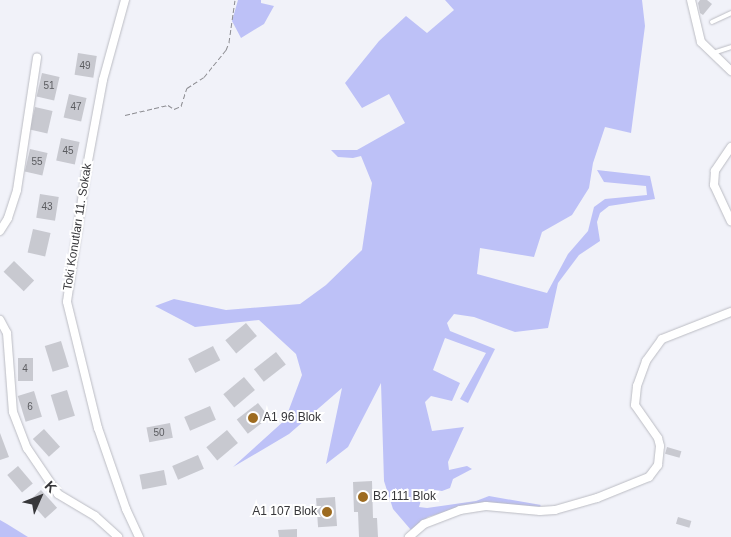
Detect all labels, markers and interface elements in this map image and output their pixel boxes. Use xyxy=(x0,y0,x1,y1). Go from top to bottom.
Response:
house number: 49 xyxy=(79,60,91,72)
house number: 51 xyxy=(43,80,55,92)
house number: 47 xyxy=(70,101,82,113)
house number: 45 xyxy=(62,145,74,157)
house number: 55 xyxy=(31,156,43,168)
street label: Toki Konutları 11. Sokak xyxy=(61,162,95,292)
house number: 43 xyxy=(41,201,53,213)
house number: 4 xyxy=(22,363,28,375)
house number: 6 xyxy=(27,401,33,413)
place label: A1 96 Blok xyxy=(263,411,321,425)
marker: A1 96 Blok xyxy=(247,412,259,424)
house number: 50 xyxy=(153,427,165,439)
north arrow xyxy=(15,472,65,522)
text: K xyxy=(42,477,60,496)
place label: B2 111 Blok xyxy=(373,490,436,504)
marker: B2 111 Blok xyxy=(357,491,369,503)
place label: A1 107 Blok xyxy=(252,505,317,519)
marker: A1 107 Blok xyxy=(321,506,333,518)

